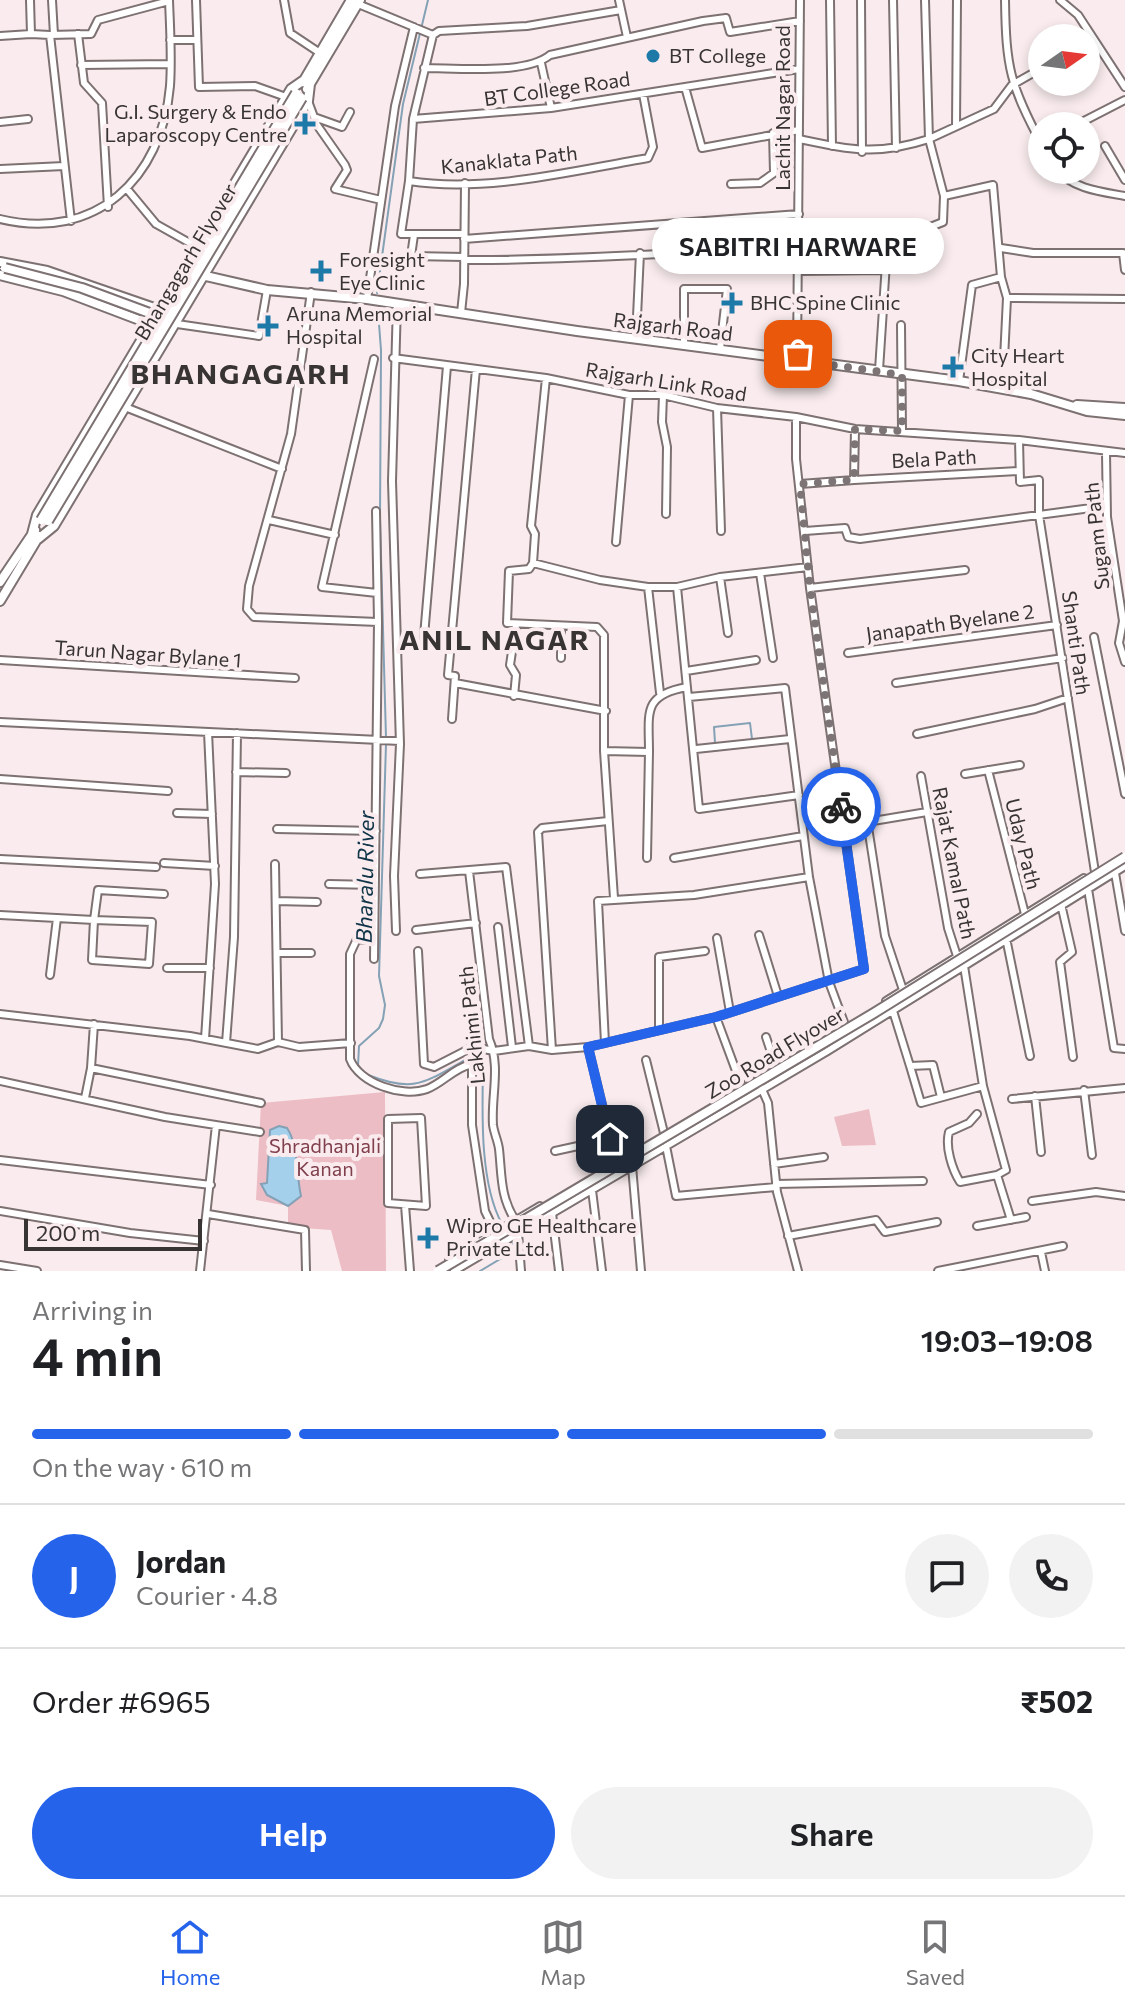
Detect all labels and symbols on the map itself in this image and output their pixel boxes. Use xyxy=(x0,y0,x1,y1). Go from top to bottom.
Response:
north arrow xyxy=(1028,24,1100,96)
street label: Lachit Nagar Road xyxy=(770,25,794,191)
place label: BT College xyxy=(669,43,766,67)
marker: BT College xyxy=(644,47,662,65)
street label: BT College Road xyxy=(482,66,632,110)
place label: G.I. Surgery & Endo Laparoscopy Centre xyxy=(105,99,287,146)
marker: G.I. Surgery & Endo Laparoscopy Centre xyxy=(294,113,316,135)
street label: Kanaklata Path xyxy=(439,140,578,178)
street label: Bhangagarh Flyover xyxy=(129,179,241,344)
callout: SABITRI HARWARE xyxy=(652,218,944,274)
place label: Foresight Eye Clinic xyxy=(339,247,425,294)
marker: Foresight Eye Clinic xyxy=(310,260,332,282)
place label: BHC Spine Clinic xyxy=(750,290,900,314)
marker: BHC Spine Clinic xyxy=(721,292,743,314)
place label: Aruna Memorial Hospital xyxy=(286,301,432,348)
street label: Rajgarh Road xyxy=(612,307,734,345)
marker: Aruna Memorial Hospital xyxy=(257,315,279,337)
pin xyxy=(764,320,832,388)
place label: City Heart Hospital xyxy=(971,343,1064,390)
district label: BHANGAGARH xyxy=(130,356,352,390)
street label: Rajgarh Link Road xyxy=(584,356,748,406)
marker: City Heart Hospital xyxy=(942,356,964,378)
street label: Bela Path xyxy=(891,444,977,472)
street label: Sugam Path xyxy=(1078,481,1114,591)
street label: Shanti Path xyxy=(1058,589,1096,696)
street label: Janapath Byelane 2 xyxy=(864,598,1036,646)
district label: ANIL NAGAR xyxy=(399,622,591,656)
street label: Tarun Nagar Bylane 1 xyxy=(54,634,242,672)
courier xyxy=(801,767,881,847)
street label: Rajat Kamal Path xyxy=(928,785,982,941)
street label: Uday Path xyxy=(1001,796,1047,892)
water label: Bharalu River xyxy=(350,809,379,943)
street label: Lakhimi Path xyxy=(453,965,489,1085)
street label: Zoo Road Flyover xyxy=(700,1001,849,1103)
pin xyxy=(576,1105,644,1173)
park label: Shradhanjali Kanan xyxy=(269,1133,381,1180)
place label: Wipro GE Healthcare Private Ltd. xyxy=(446,1213,636,1260)
scale bar xyxy=(24,1215,202,1251)
marker: Wipro GE Healthcare Private Ltd. xyxy=(417,1227,439,1249)

